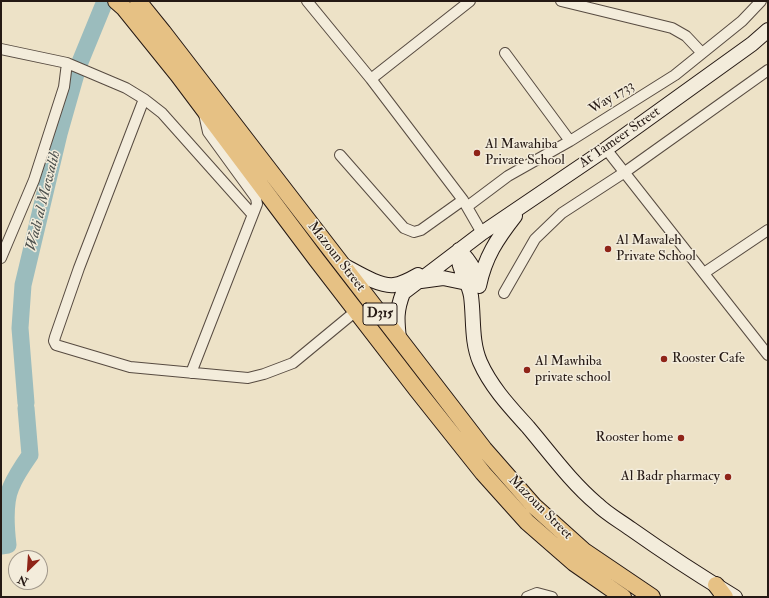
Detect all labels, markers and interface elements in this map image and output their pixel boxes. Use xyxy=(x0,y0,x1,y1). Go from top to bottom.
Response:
street label: Way 1733 xyxy=(586,78,638,118)
street label: At Tameer Street xyxy=(576,104,664,172)
place label: Al Mawahiba Private School xyxy=(485,137,565,170)
marker: Al Mawahiba Private School xyxy=(472,148,482,158)
water label: Wadi al Mawalih xyxy=(23,149,65,253)
street label: Mazoun Street xyxy=(304,219,368,295)
place label: Al Mawaleh Private School xyxy=(616,233,696,266)
marker: Al Mawaleh Private School xyxy=(603,244,613,254)
road number: D315 xyxy=(363,303,397,325)
place label: Rooster Cafe xyxy=(672,351,745,367)
place label: Al Mawhiba private school xyxy=(535,354,611,386)
marker: Rooster Cafe xyxy=(659,354,669,364)
marker: Al Mawhiba private school xyxy=(522,365,532,375)
place label: Rooster home xyxy=(596,430,673,446)
marker: Rooster home xyxy=(676,433,686,443)
place label: Al Badr pharmacy xyxy=(621,469,720,485)
street label: Mazoun Street xyxy=(504,472,576,544)
marker: Al Badr pharmacy xyxy=(723,472,733,482)
north arrow xyxy=(8,550,48,590)
text: N xyxy=(16,572,30,588)

